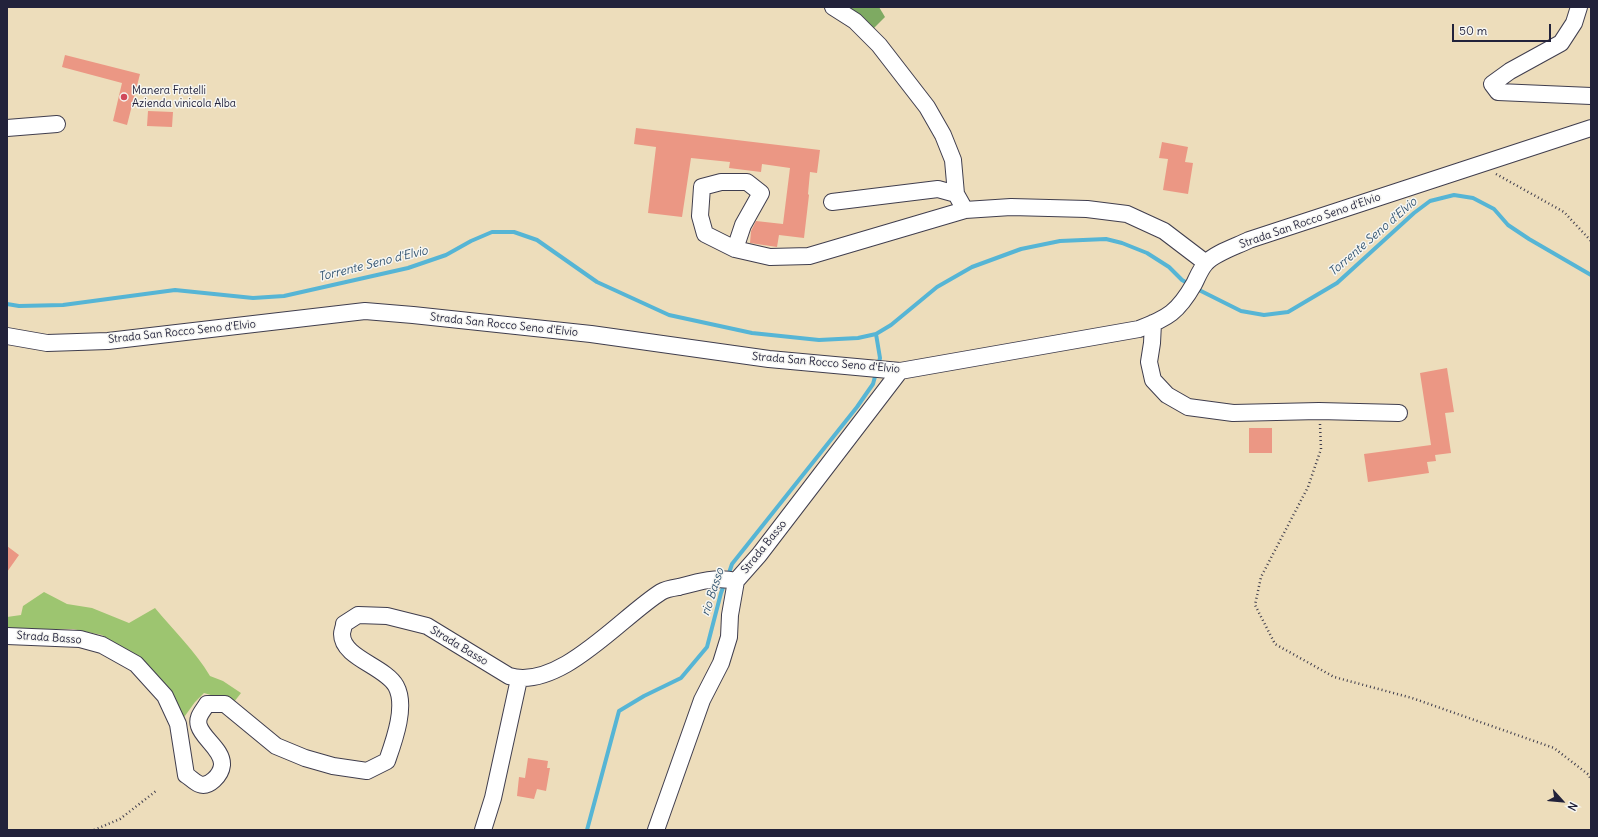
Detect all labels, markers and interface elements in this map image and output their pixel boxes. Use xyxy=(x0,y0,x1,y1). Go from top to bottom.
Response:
scale bar xyxy=(1454,16,1553,42)
text: 50 m xyxy=(1459,23,1487,38)
place label: Manera Fratelli Azienda vinicola Alba xyxy=(132,84,236,110)
marker: Manera Fratelli Azienda vinicola Alba xyxy=(119,92,129,102)
street label: Strada San Rocco Seno d'Elvio xyxy=(1238,191,1382,251)
water label: Torrente Seno d'Elvio xyxy=(1326,195,1420,279)
water label: Torrente Seno d'Elvio xyxy=(317,243,429,285)
street label: Strada San Rocco Seno d'Elvio xyxy=(429,311,579,339)
street label: Strada San Rocco Seno d'Elvio xyxy=(107,318,257,346)
street label: Strada San Rocco Seno d'Elvio xyxy=(751,350,901,376)
street label: Strada Basso xyxy=(738,517,790,577)
water label: rio Basso xyxy=(698,566,728,618)
street label: Strada Basso xyxy=(428,624,490,668)
street label: Strada Basso xyxy=(16,629,82,647)
north arrow xyxy=(1542,781,1582,821)
text: N xyxy=(1565,800,1581,813)

